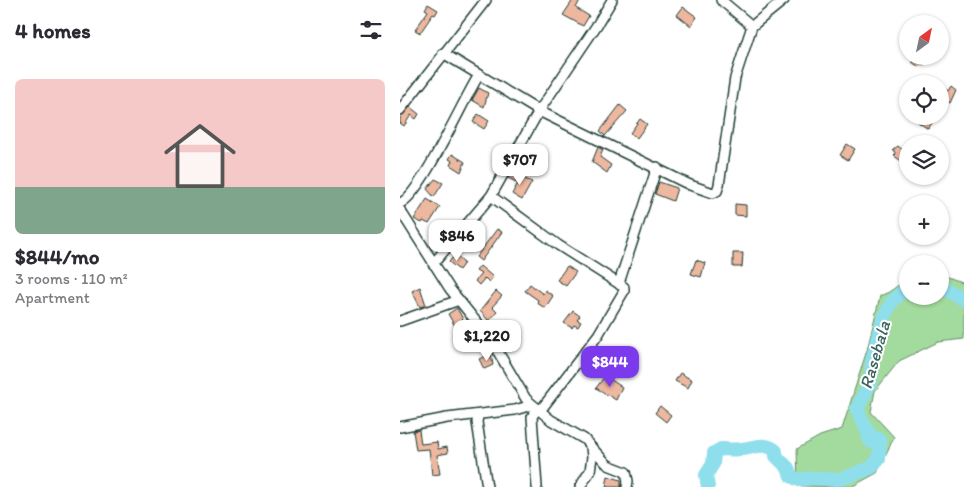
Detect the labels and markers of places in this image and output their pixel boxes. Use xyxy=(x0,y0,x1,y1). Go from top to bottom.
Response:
pin: $707 xyxy=(490,144,550,186)
pin: $846 xyxy=(427,220,487,262)
pin: $1,220 xyxy=(446,320,528,362)
pin: $844 xyxy=(580,346,640,388)

